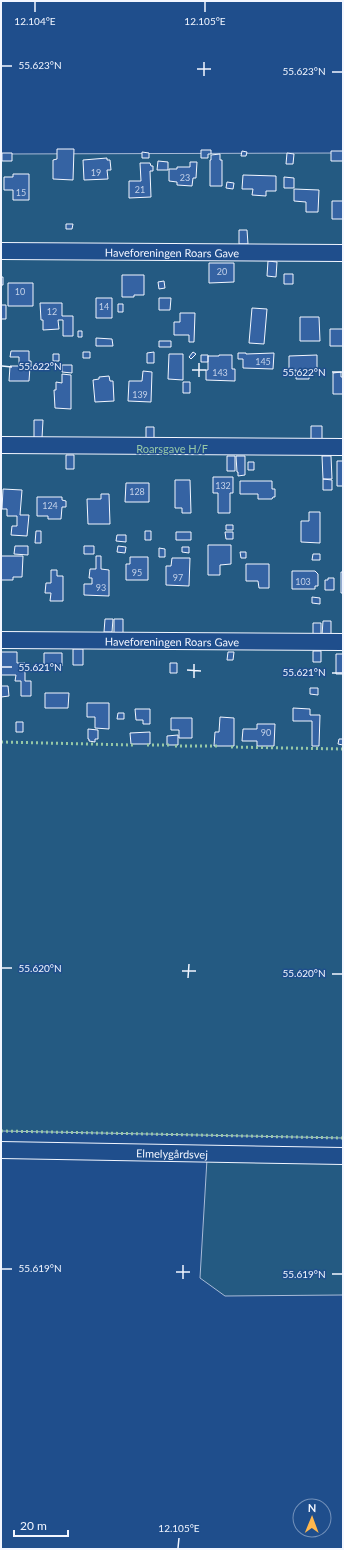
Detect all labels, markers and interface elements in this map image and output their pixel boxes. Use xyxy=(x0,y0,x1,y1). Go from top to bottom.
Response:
text: 12.104°E xyxy=(14,15,56,27)
text: 12.105°E xyxy=(184,15,226,27)
text: 55.623°N xyxy=(18,59,62,71)
text: 55.623°N xyxy=(282,65,326,77)
house number: 19 xyxy=(91,167,101,178)
house number: 23 xyxy=(180,172,190,183)
house number: 21 xyxy=(135,184,145,195)
house number: 15 xyxy=(16,187,26,198)
street label: Haveforeningen Roars Gave xyxy=(105,245,239,259)
house number: 20 xyxy=(217,266,227,277)
house number: 10 xyxy=(15,286,25,297)
house number: 14 xyxy=(99,301,109,312)
house number: 12 xyxy=(47,306,57,317)
house number: 145 xyxy=(255,356,271,367)
text: 55.622°N xyxy=(18,360,62,372)
text: 55.622°N xyxy=(282,366,326,378)
house number: 143 xyxy=(212,367,228,378)
house number: 139 xyxy=(132,389,148,400)
park label: Roarsgave H/F xyxy=(136,442,208,455)
house number: 132 xyxy=(215,480,231,491)
house number: 128 xyxy=(129,486,145,497)
house number: 124 xyxy=(42,500,58,511)
house number: 95 xyxy=(132,567,142,578)
house number: 97 xyxy=(173,572,183,583)
house number: 103 xyxy=(295,576,311,587)
house number: 93 xyxy=(96,582,106,593)
street label: Haveforeningen Roars Gave xyxy=(105,634,239,648)
text: 55.621°N xyxy=(18,661,62,673)
text: 55.621°N xyxy=(282,666,326,678)
house number: 90 xyxy=(261,727,271,738)
text: 55.620°N xyxy=(18,962,62,974)
text: 55.620°N xyxy=(282,967,326,979)
street label: Elmelygårdsvej xyxy=(136,1146,208,1160)
text: 55.619°N xyxy=(18,1262,62,1274)
text: 55.619°N xyxy=(282,1268,326,1280)
north arrow xyxy=(292,1498,332,1538)
text: N xyxy=(308,1501,317,1514)
scale bar xyxy=(14,1512,68,1538)
text: 20 m xyxy=(20,1518,47,1533)
text: 12.105°E xyxy=(158,1522,200,1534)

